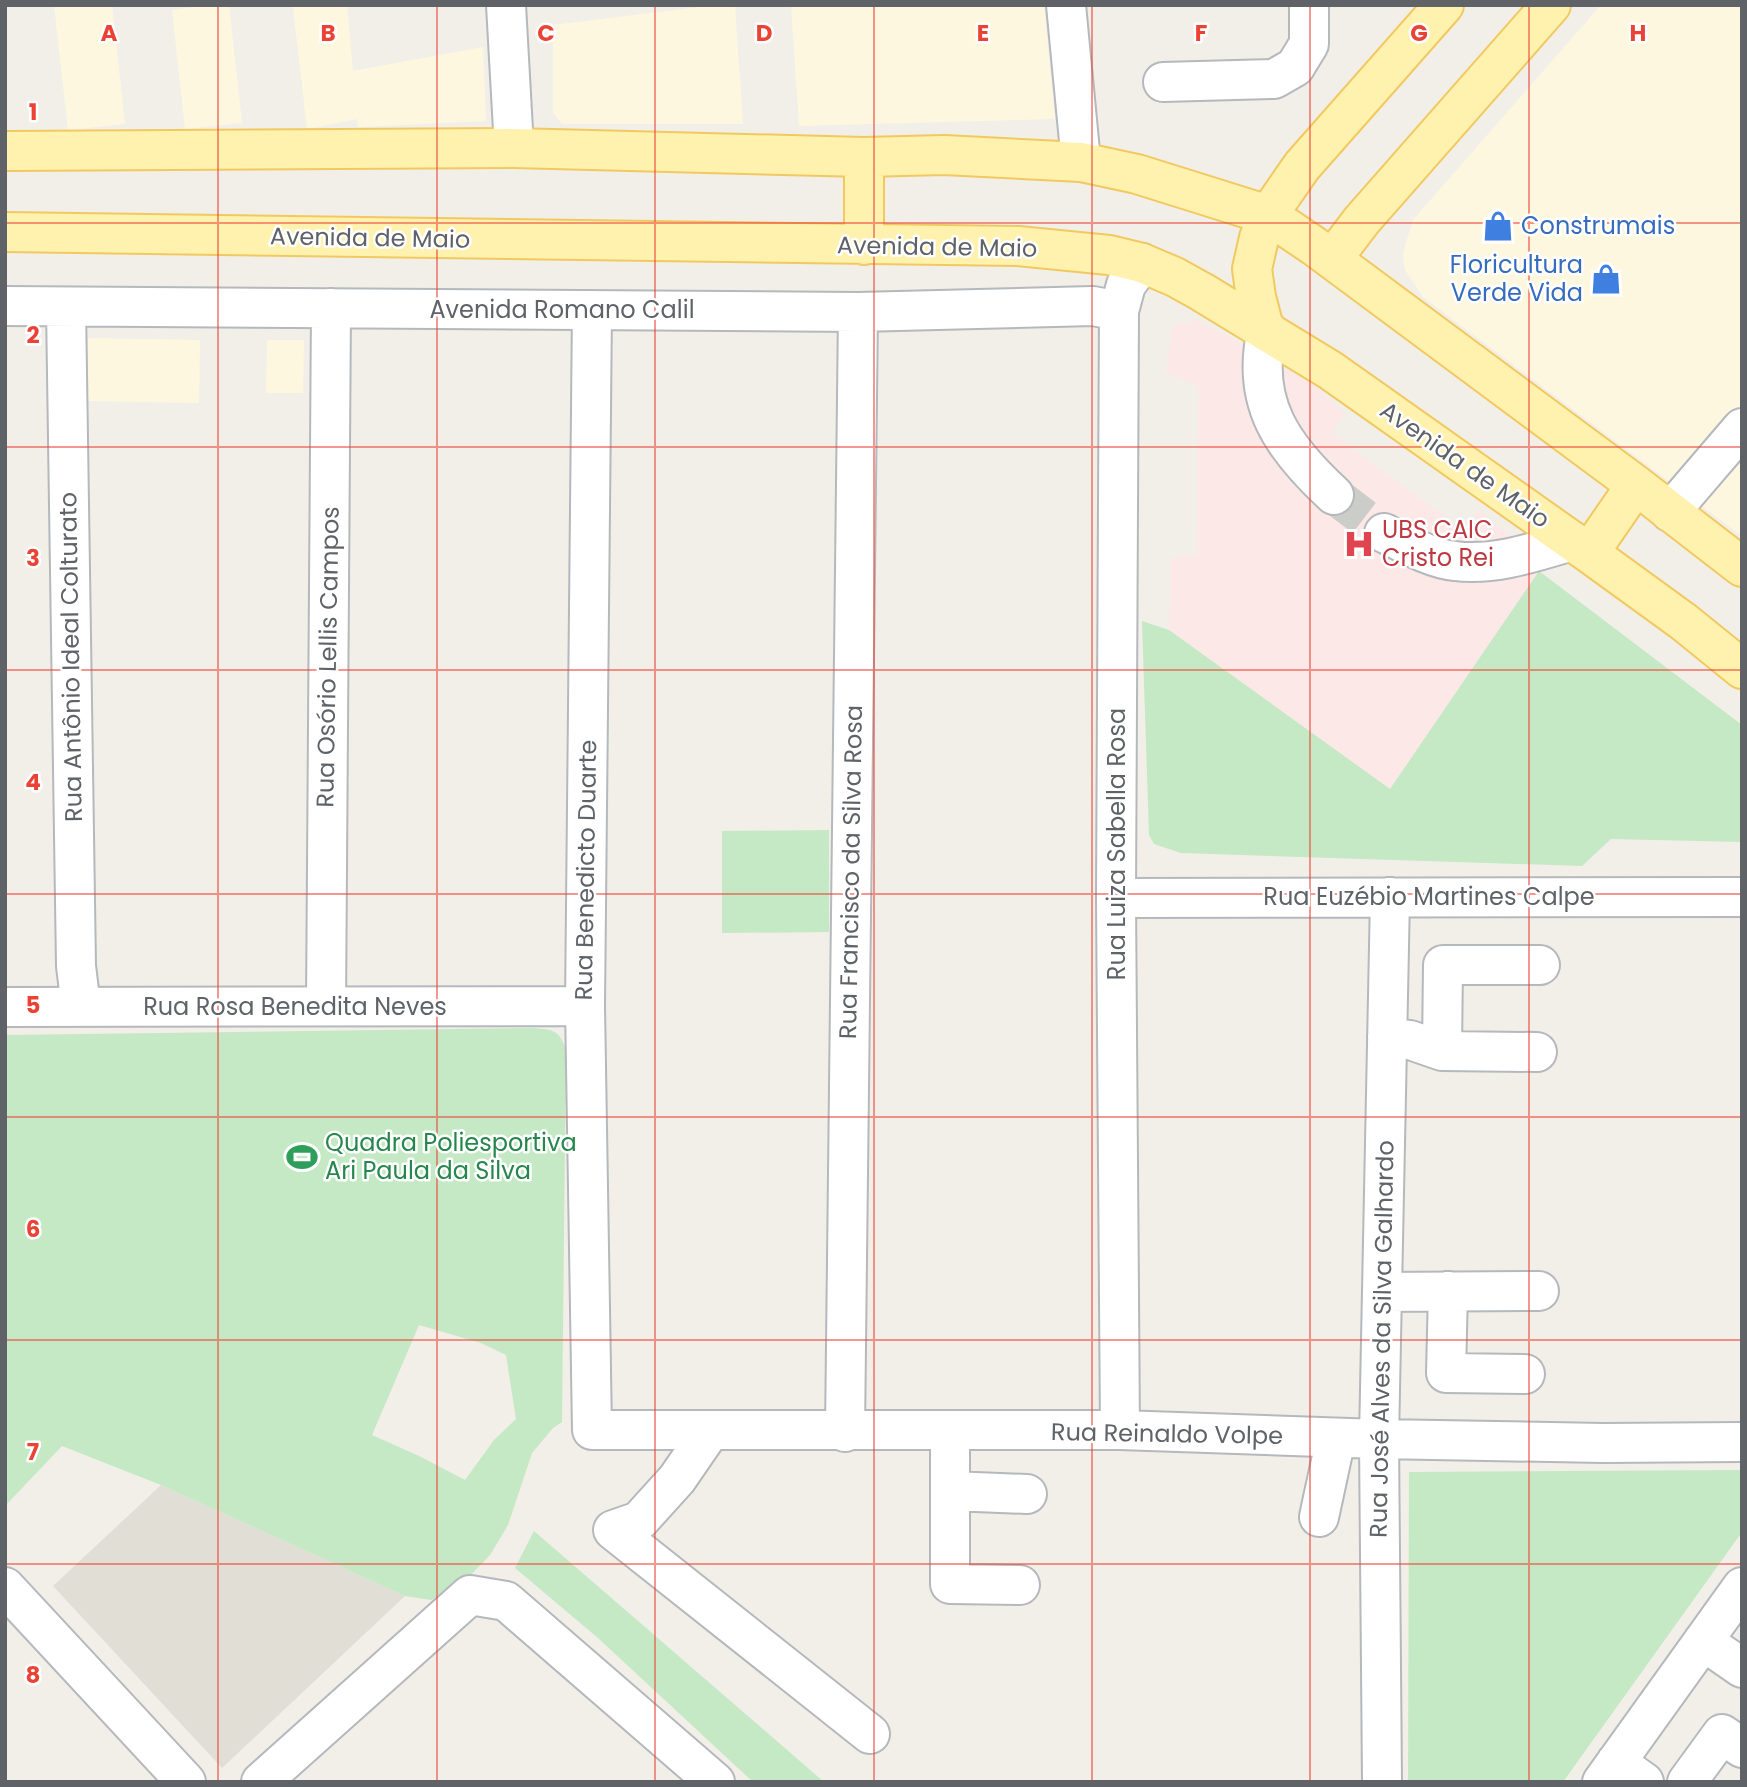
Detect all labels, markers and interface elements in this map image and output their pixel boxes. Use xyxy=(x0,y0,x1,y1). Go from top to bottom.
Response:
text: A xyxy=(101,17,118,49)
text: B xyxy=(320,17,336,49)
text: C xyxy=(537,17,555,49)
text: D xyxy=(756,17,772,49)
text: E xyxy=(977,17,989,49)
text: F xyxy=(1195,17,1207,49)
text: G xyxy=(1410,17,1428,49)
text: H xyxy=(1630,17,1646,49)
text: 1 xyxy=(29,96,37,128)
shop icon: Construmais xyxy=(1481,209,1515,243)
place label: Construmais xyxy=(1521,209,1675,242)
street label: Avenida de Maio xyxy=(270,219,470,256)
street label: Avenida de Maio xyxy=(837,228,1037,265)
place label: Floricultura Verde Vida xyxy=(1450,248,1583,309)
shop icon: Floricultura Verde Vida xyxy=(1589,262,1623,296)
street label: Avenida Romano Calil xyxy=(429,293,695,326)
text: 2 xyxy=(26,319,40,351)
street label: Avenida de Maio xyxy=(1374,394,1557,536)
street label: Rua Antônio Ideal Colturato xyxy=(51,492,90,822)
street label: Rua Osório Lellis Campos xyxy=(308,506,347,808)
place label: UBS CAIC Cristo Rei xyxy=(1382,513,1494,574)
hospital icon: UBS CAIC Cristo Rei xyxy=(1342,527,1376,561)
text: 3 xyxy=(26,542,40,574)
street label: Rua Francisco da Silva Rosa xyxy=(831,705,870,1039)
street label: Rua Luiza Sabella Rosa xyxy=(1100,708,1133,980)
street label: Rua Benedicto Duarte xyxy=(567,739,604,1001)
text: 4 xyxy=(25,766,41,798)
street label: Rua Euzébio Martines Calpe xyxy=(1263,880,1595,913)
text: 5 xyxy=(26,989,40,1021)
street label: Rua Rosa Benedita Neves xyxy=(143,990,447,1023)
place label: Quadra Poliesportiva Ari Paula da Silva xyxy=(325,1126,577,1187)
sports icon: Quadra Poliesportiva Ari Paula da Silva xyxy=(285,1140,319,1174)
street label: Rua José Alves da Silva Galhardo xyxy=(1362,1140,1401,1538)
text: 6 xyxy=(26,1213,40,1245)
street label: Rua Reinaldo Volpe xyxy=(1051,1415,1283,1452)
text: 7 xyxy=(27,1436,39,1468)
text: 8 xyxy=(26,1659,40,1691)

